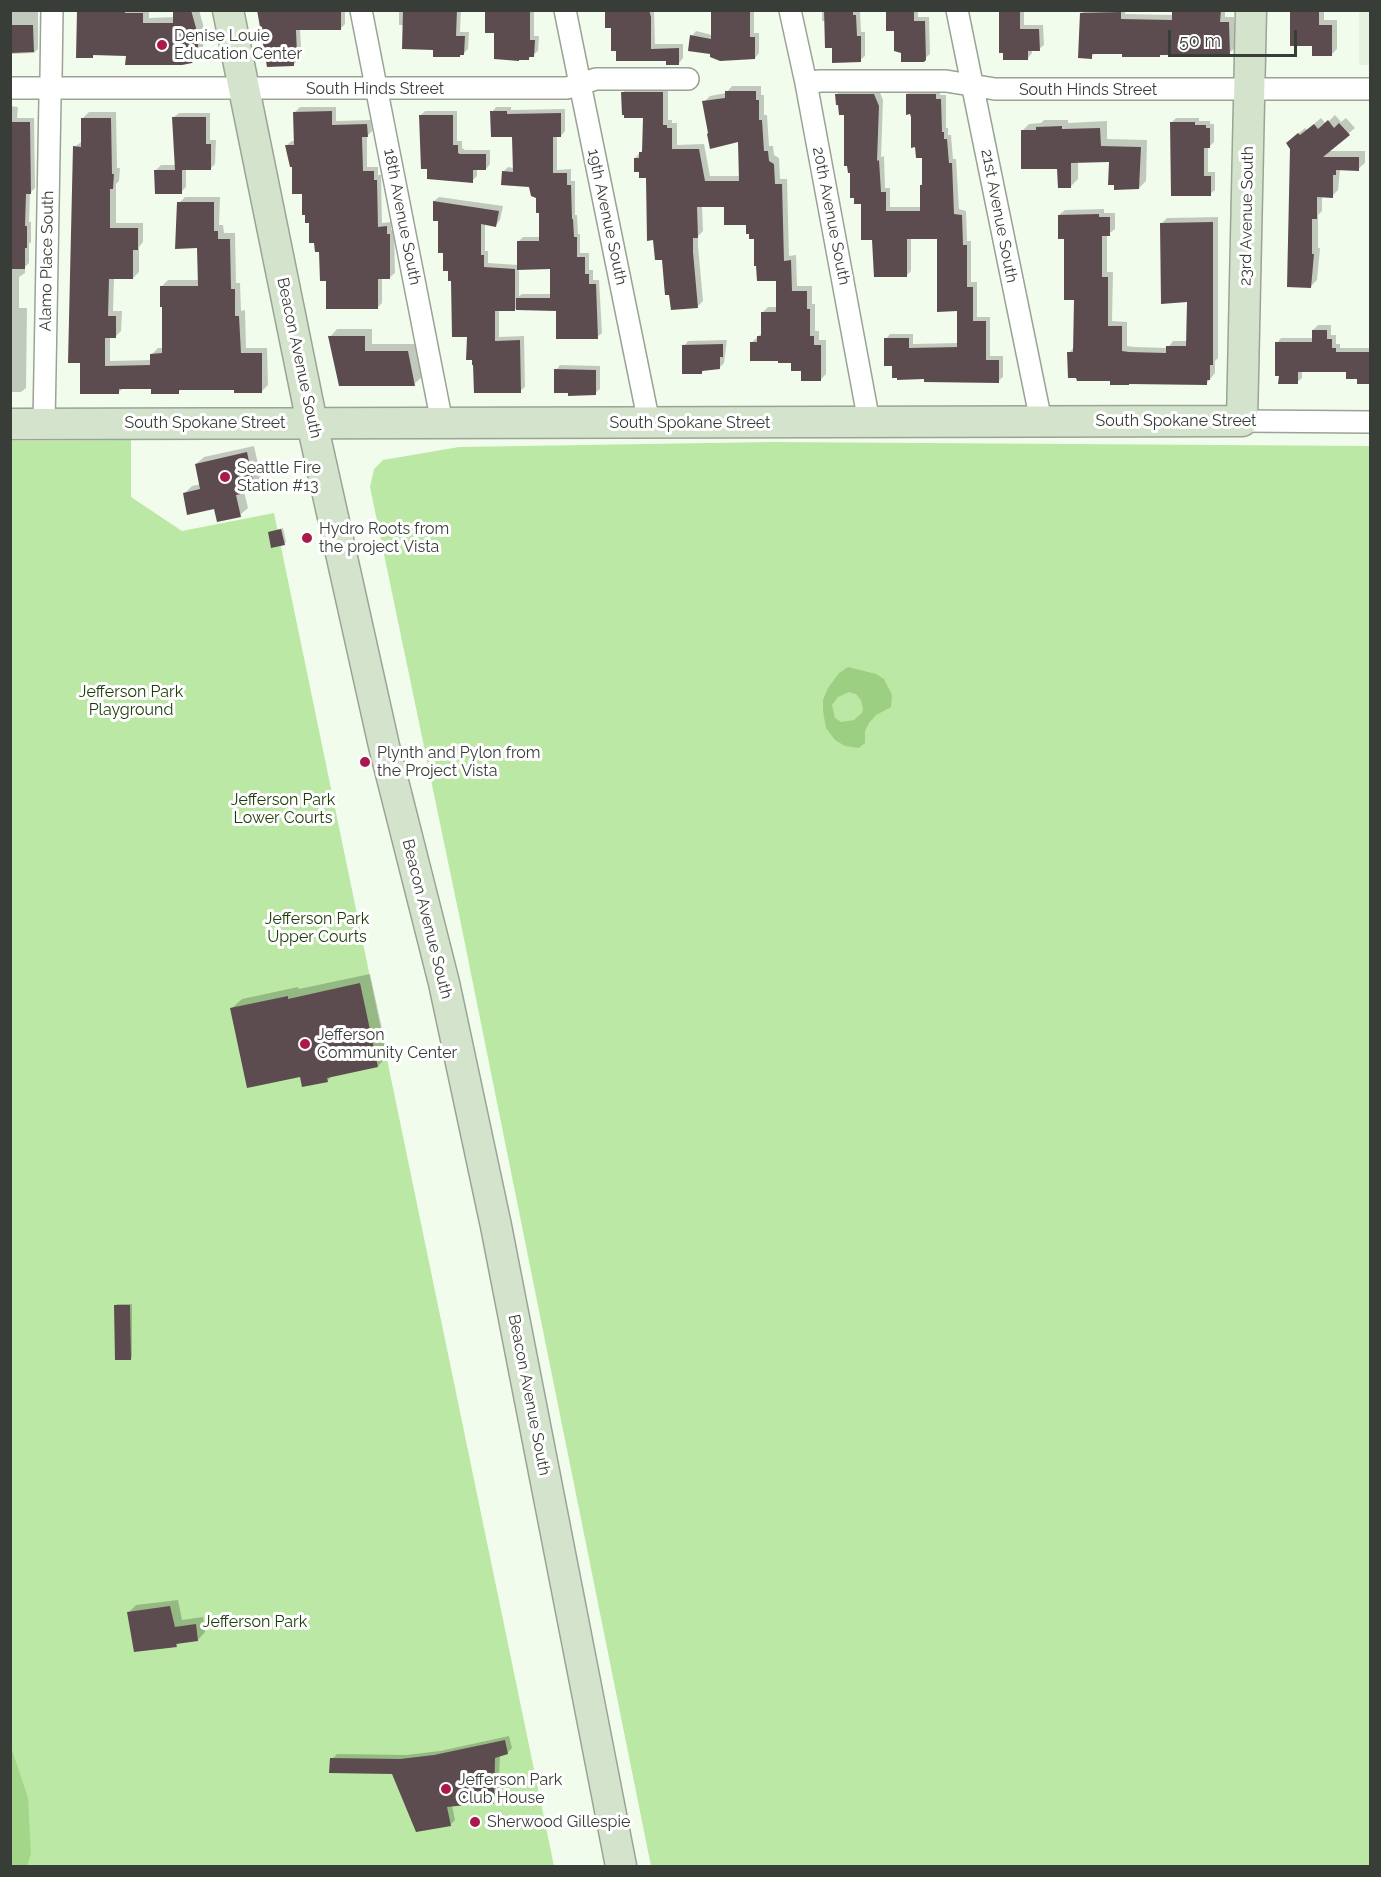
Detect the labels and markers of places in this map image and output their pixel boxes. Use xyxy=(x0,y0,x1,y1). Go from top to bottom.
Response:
place label: Denise Louie Education Center xyxy=(174,26,302,64)
marker: Denise Louie Education Center xyxy=(155,38,169,52)
place label: Seattle Fire Station #13 xyxy=(237,458,321,496)
marker: Seattle Fire Station #13 xyxy=(218,470,232,484)
place label: Hydro Roots from the project Vista xyxy=(319,519,449,557)
marker: Hydro Roots from the project Vista xyxy=(300,531,314,545)
place label: Plynth and Pylon from the Project Vista xyxy=(377,743,541,781)
marker: Plynth and Pylon from the Project Vista xyxy=(358,755,372,769)
place label: Jefferson Community Center xyxy=(317,1025,457,1063)
marker: Jefferson Community Center xyxy=(298,1037,312,1051)
place label: Jefferson Park Club House xyxy=(458,1770,562,1808)
marker: Jefferson Park Club House xyxy=(439,1782,453,1796)
place label: Sherwood Gillespie xyxy=(487,1812,630,1832)
marker: Sherwood Gillespie xyxy=(468,1815,482,1829)

